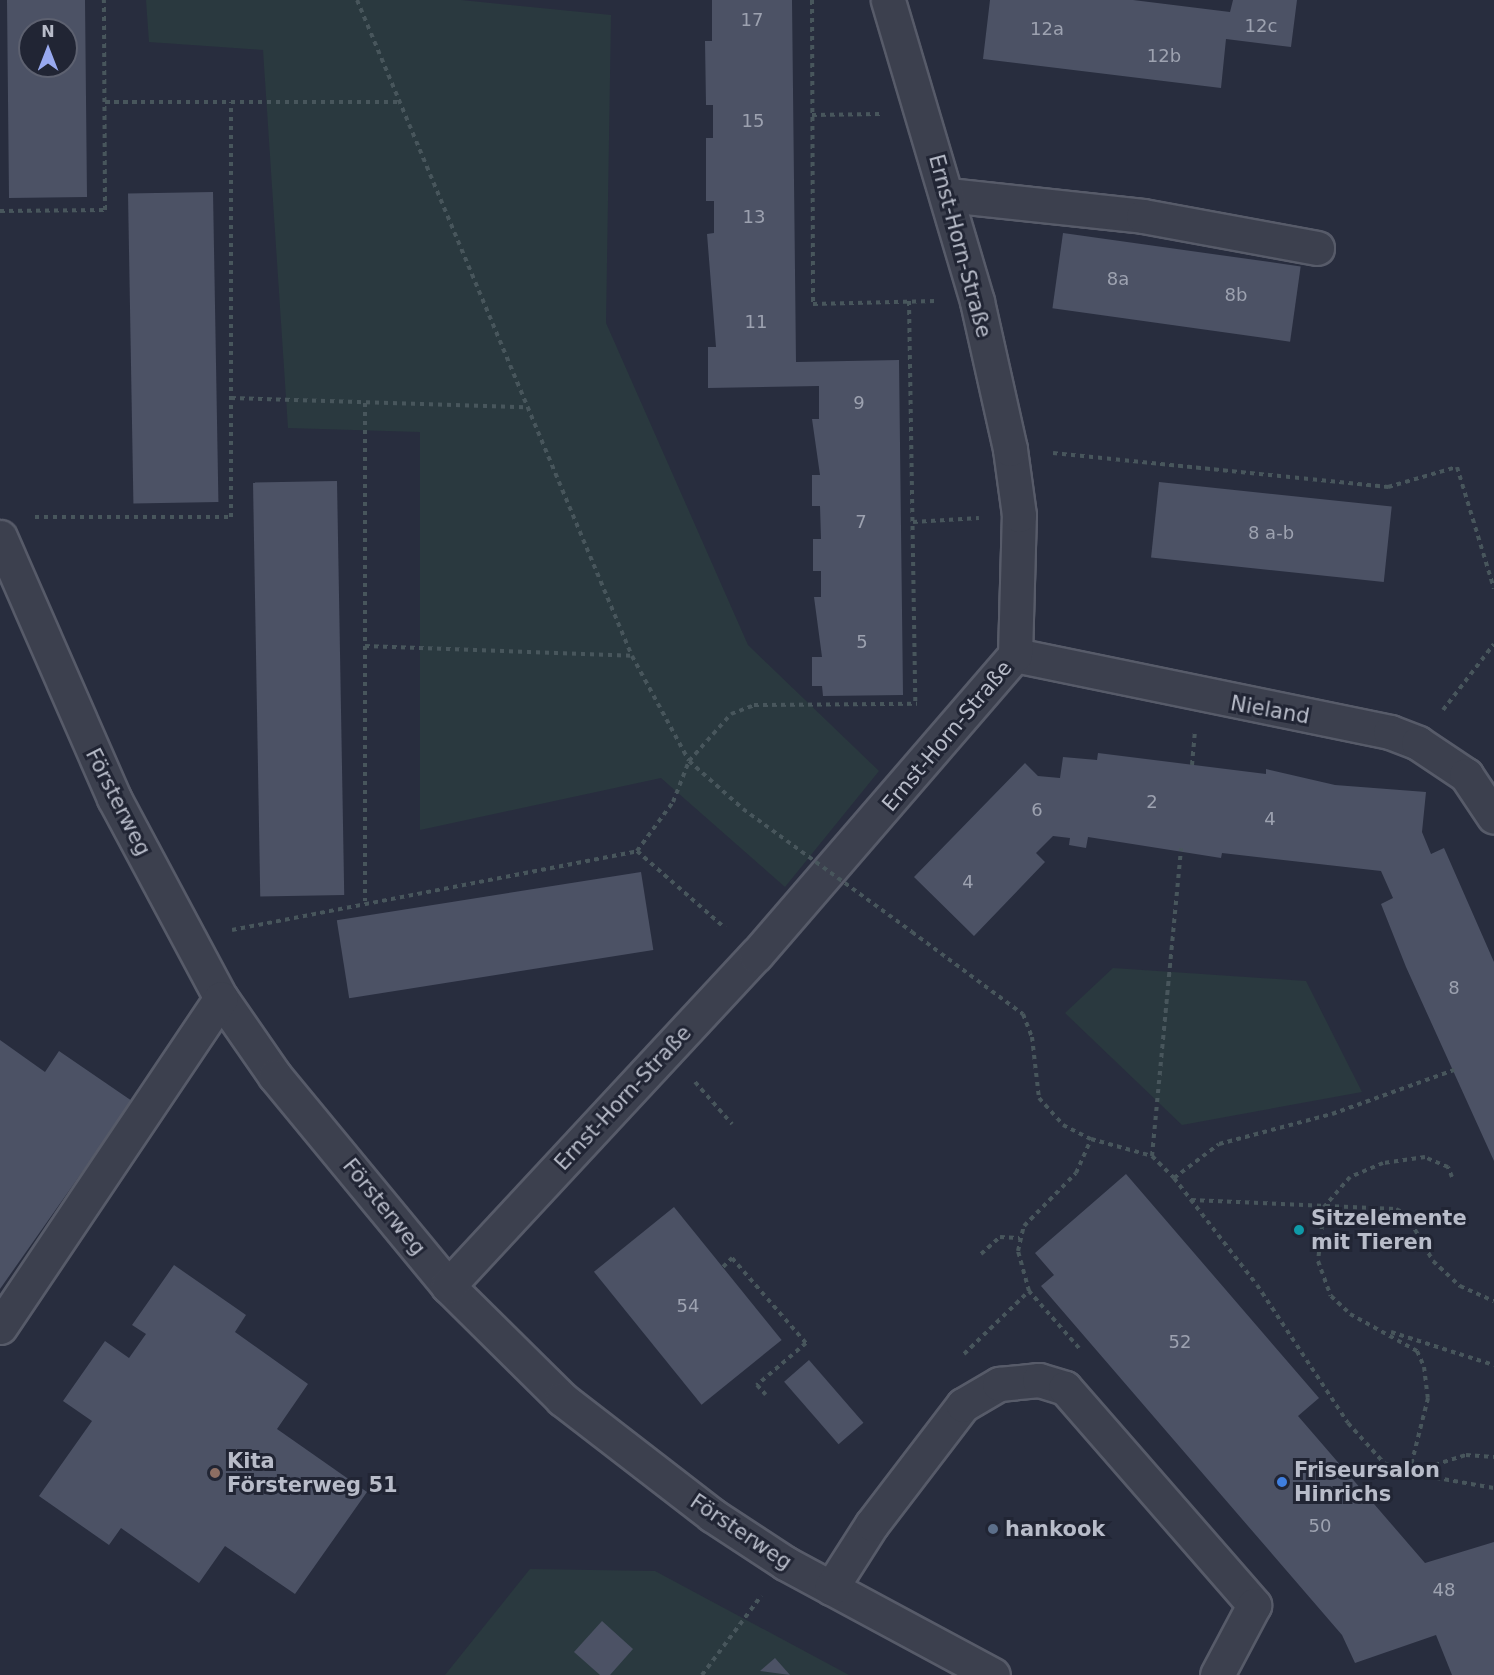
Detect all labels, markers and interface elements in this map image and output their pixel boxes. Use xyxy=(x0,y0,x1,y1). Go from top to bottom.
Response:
house number: 17 xyxy=(741,9,763,31)
house number: 12c xyxy=(1245,15,1277,37)
north arrow xyxy=(18,18,78,78)
house number: 12a xyxy=(1030,18,1064,40)
text: N xyxy=(41,22,55,41)
house number: 12b xyxy=(1147,45,1181,67)
house number: 15 xyxy=(742,110,764,132)
street label: Ernst-Horn-Straße xyxy=(923,152,997,340)
house number: 13 xyxy=(743,206,765,228)
house number: 8a xyxy=(1107,268,1129,290)
house number: 8b xyxy=(1225,284,1247,306)
house number: 11 xyxy=(745,311,767,333)
house number: 9 xyxy=(853,392,865,414)
house number: 7 xyxy=(855,511,867,533)
house number: 8 a-b xyxy=(1248,522,1294,544)
house number: 5 xyxy=(856,631,868,653)
street label: Ernst-Horn-Straße xyxy=(877,656,1017,816)
street label: Nieland xyxy=(1229,691,1311,729)
street label: Försterweg xyxy=(80,744,156,860)
house number: 2 xyxy=(1146,791,1158,813)
house number: 6 xyxy=(1031,799,1043,821)
house number: 4 xyxy=(1264,808,1276,830)
house number: 4 xyxy=(962,871,974,893)
house number: 8 xyxy=(1448,977,1460,999)
street label: Ernst-Horn-Straße xyxy=(549,1020,697,1176)
street label: Försterweg xyxy=(337,1154,431,1260)
place label: Sitzelemente mit Tieren xyxy=(1311,1205,1467,1255)
marker: Sitzelemente mit Tieren xyxy=(1292,1223,1306,1237)
house number: 54 xyxy=(677,1295,699,1317)
house number: 52 xyxy=(1169,1331,1191,1353)
place label: Kita Försterweg 51 xyxy=(227,1448,398,1498)
place label: Friseursalon Hinrichs xyxy=(1294,1457,1440,1507)
marker: Kita Försterweg 51 xyxy=(208,1466,222,1480)
marker: Friseursalon Hinrichs xyxy=(1275,1475,1289,1489)
street label: Försterweg xyxy=(685,1489,797,1575)
house number: 50 xyxy=(1309,1515,1331,1537)
place label: hankook xyxy=(1005,1516,1105,1542)
marker: hankook xyxy=(986,1522,1000,1536)
house number: 48 xyxy=(1433,1579,1455,1601)

